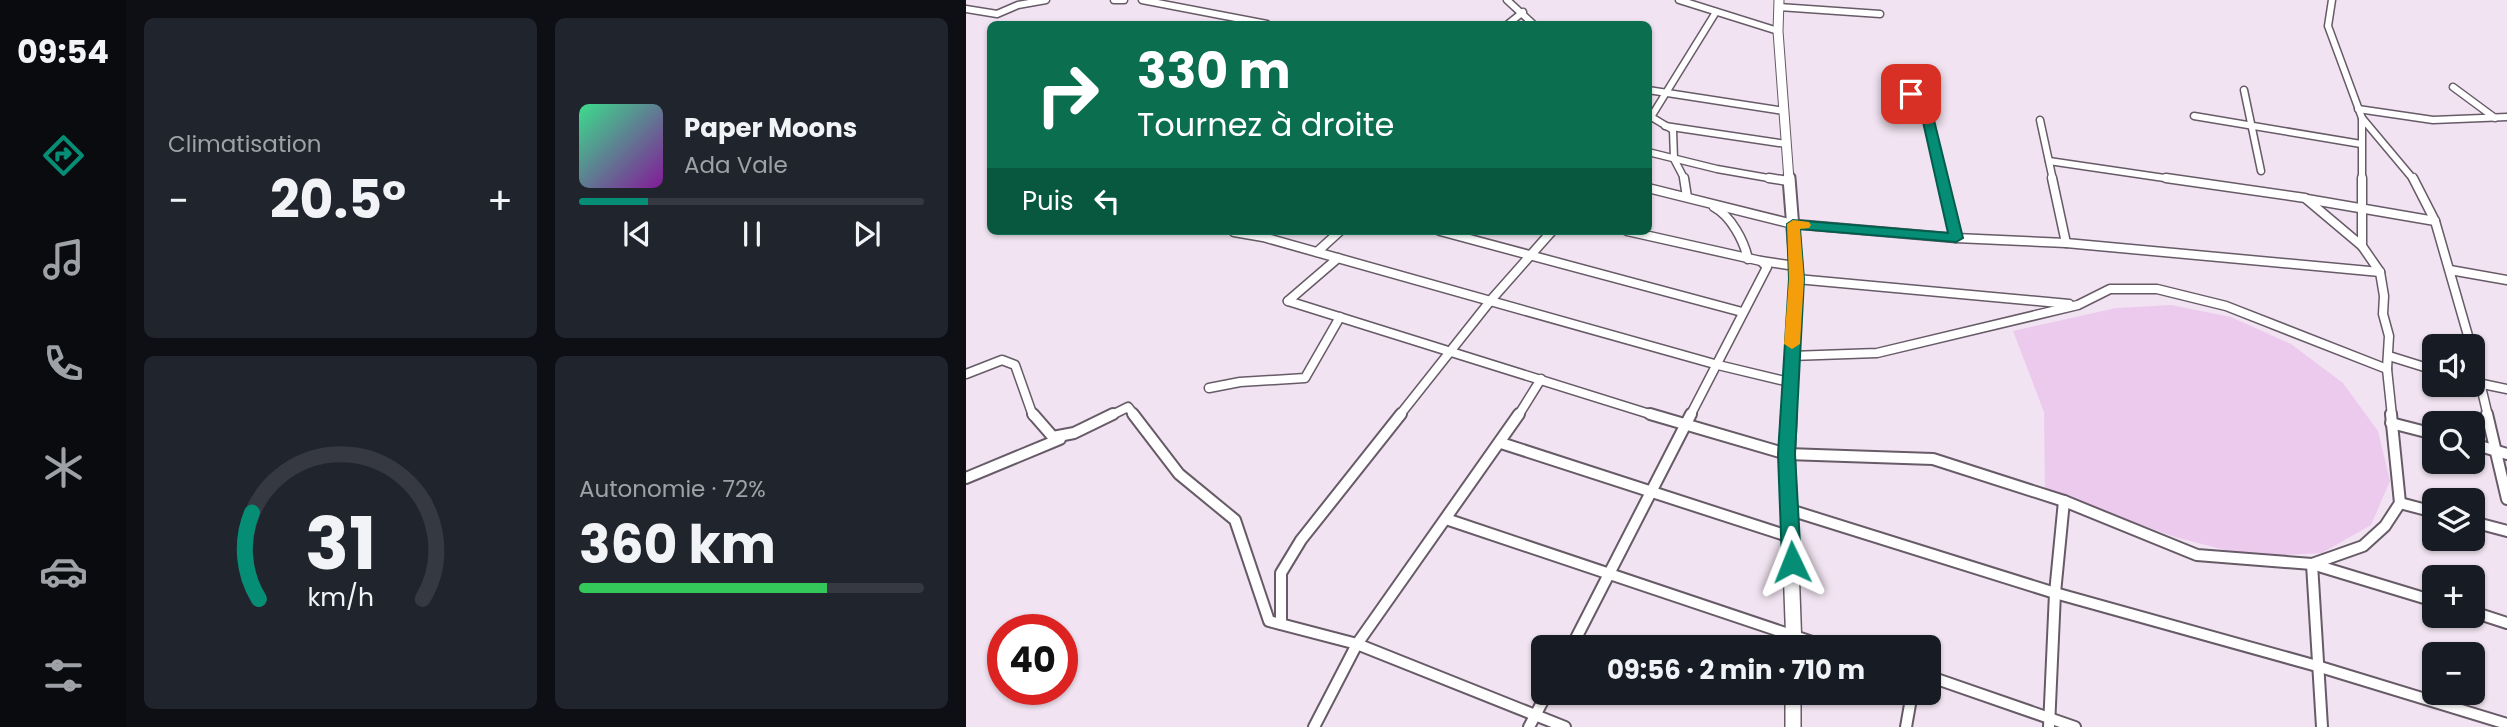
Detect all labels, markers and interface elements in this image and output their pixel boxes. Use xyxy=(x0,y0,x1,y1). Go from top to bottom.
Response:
text: 09:54 xyxy=(17,29,109,74)
text: 330 m xyxy=(1137,37,1291,105)
icon: right xyxy=(1022,49,1113,140)
pin xyxy=(1881,64,1941,124)
icon: arrive xyxy=(1892,75,1930,113)
text: Tournez à droite xyxy=(1137,102,1394,147)
text: Paper Moons xyxy=(684,110,857,146)
text: Climatisation xyxy=(168,128,321,160)
icon: directions xyxy=(39,131,88,180)
text: Ada Vale xyxy=(684,149,788,181)
text: 20.5° xyxy=(270,163,406,236)
text: − xyxy=(168,174,189,227)
text: + xyxy=(487,174,513,227)
icon: left xyxy=(1088,182,1126,220)
text: Puis xyxy=(1022,183,1074,219)
icon: previous xyxy=(618,215,656,253)
icon: pause xyxy=(733,215,771,253)
icon: next xyxy=(848,215,886,253)
icon: music xyxy=(39,235,88,284)
map controls xyxy=(2422,334,2485,705)
button: sound xyxy=(2422,334,2485,397)
icon: phone xyxy=(39,339,88,388)
button: search xyxy=(2422,411,2485,474)
icon: climate xyxy=(39,443,88,492)
text: Autonomie · 72% xyxy=(579,473,766,505)
button: layers xyxy=(2422,488,2485,551)
text: 31 xyxy=(305,493,376,594)
text: 360 km xyxy=(579,508,776,581)
position arrow xyxy=(1755,525,1829,599)
icon: car xyxy=(39,547,88,596)
button: + xyxy=(2422,565,2485,628)
text: km/h xyxy=(307,579,374,614)
speed limit sign: 40 xyxy=(987,614,1078,705)
button: − xyxy=(2422,642,2485,705)
icon: filters xyxy=(39,651,88,700)
text: 09:56 · 2 min · 710 m xyxy=(1607,652,1865,688)

